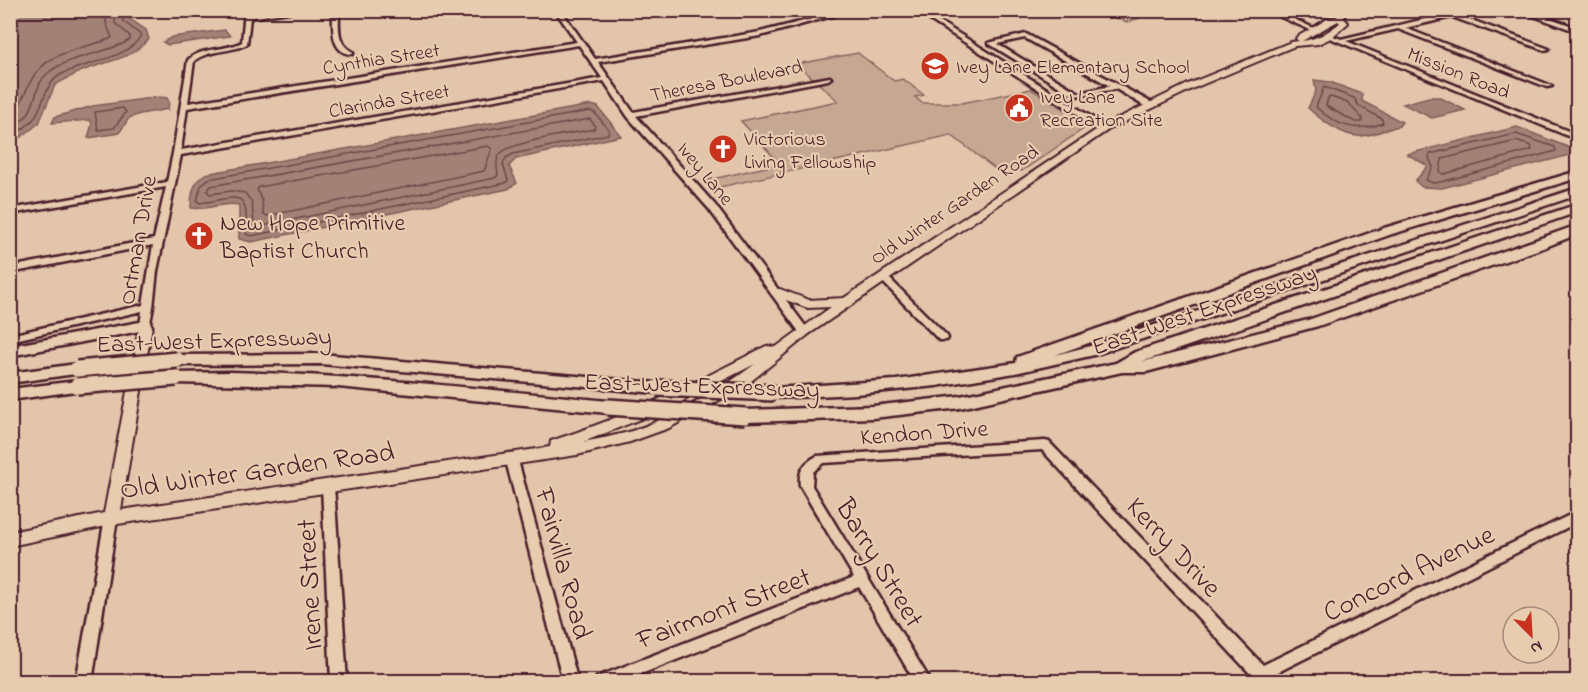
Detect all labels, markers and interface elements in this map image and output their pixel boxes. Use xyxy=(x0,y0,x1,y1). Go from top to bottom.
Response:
street label: Cynthia Street xyxy=(321,37,442,84)
street label: Mission Road xyxy=(1402,41,1514,108)
school or university icon: Ivey Lane Elementary School xyxy=(919,50,951,82)
street label: Theresa Boulevard xyxy=(648,53,805,111)
place label: Ivey Lane Elementary School xyxy=(956,54,1190,83)
street label: Clarinda Street xyxy=(327,78,452,127)
place label: Ivey Lane Recreation Site xyxy=(1040,84,1163,136)
public building icon: Ivey Lane Recreation Site xyxy=(1003,92,1035,124)
place label: Victorious Living Fellowship xyxy=(743,126,877,179)
church icon: Victorious Living Fellowship xyxy=(707,133,739,165)
street label: Ivey Lane xyxy=(669,137,739,213)
street label: Old Winter Garden Road xyxy=(865,139,1045,273)
street label: Ortman Drive xyxy=(111,173,168,308)
place label: New Hope Primitive Baptist Church xyxy=(219,207,405,270)
church icon: New Hope Primitive Baptist Church xyxy=(183,220,215,252)
street label: East-West Expressway xyxy=(1088,256,1322,367)
street label: East-West Expressway xyxy=(96,321,332,365)
street label: East-West Expressway xyxy=(584,366,820,410)
street label: Kendon Drive xyxy=(859,413,990,456)
street label: Old Winter Garden Road xyxy=(118,433,398,512)
street label: Fairvilla Road xyxy=(521,483,602,644)
street label: Kerry Drive xyxy=(1115,489,1230,608)
street label: Barry Street xyxy=(823,490,933,636)
street label: Concord Avenue xyxy=(1317,516,1502,634)
street label: Irene Street xyxy=(288,518,335,652)
street label: Fairmont Street xyxy=(630,558,818,663)
north arrow xyxy=(1501,605,1561,665)
text: N xyxy=(1526,634,1546,660)

